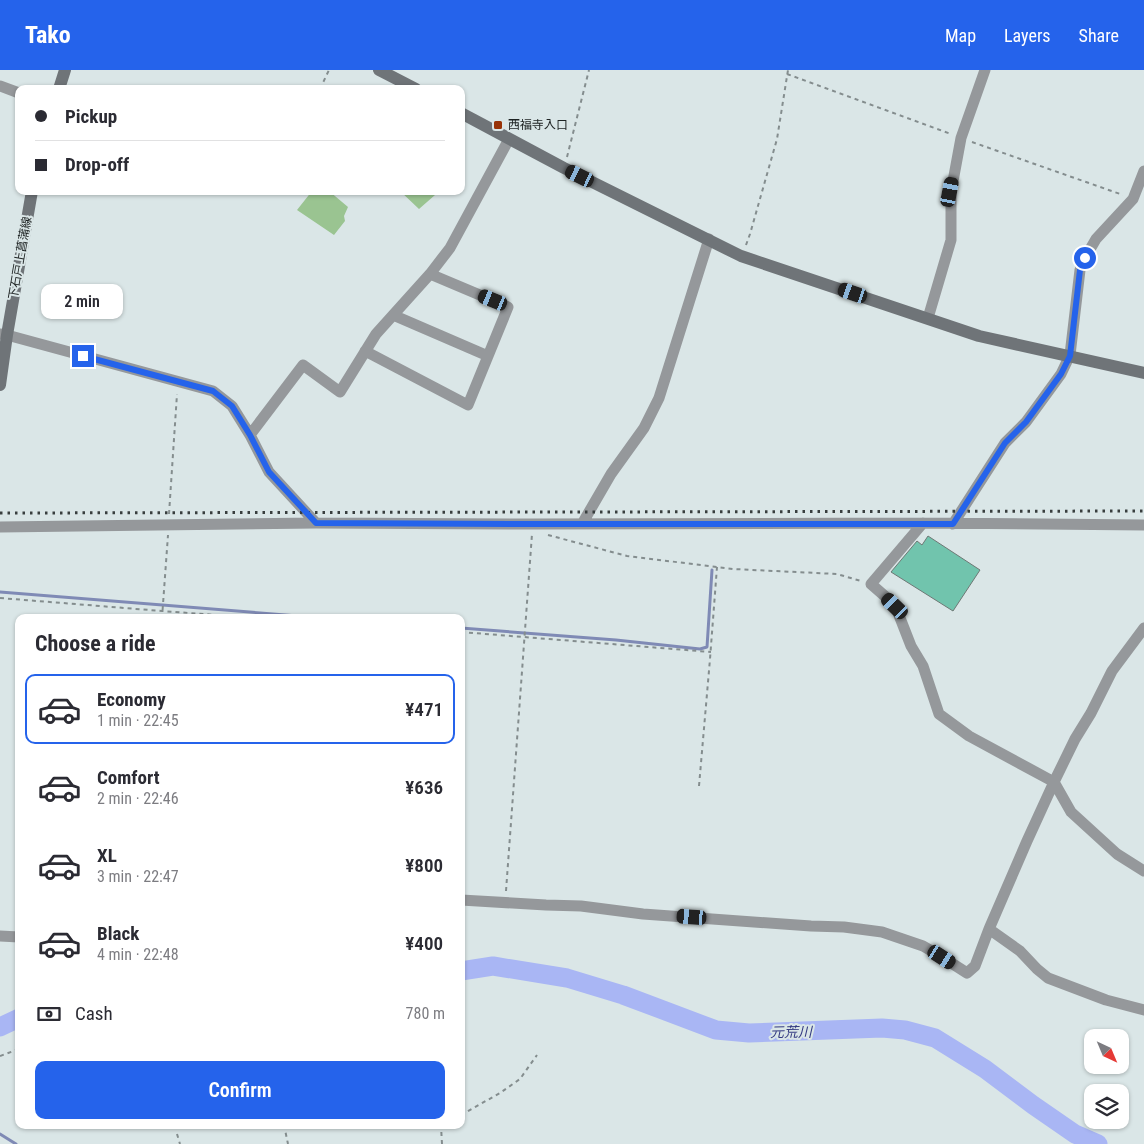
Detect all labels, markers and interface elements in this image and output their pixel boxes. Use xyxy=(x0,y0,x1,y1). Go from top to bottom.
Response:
text: Tako xyxy=(25,21,71,49)
text: Map xyxy=(945,25,976,46)
text: Layers xyxy=(1004,25,1051,46)
text: Share xyxy=(1079,25,1119,46)
text: Pickup xyxy=(65,105,117,128)
place label: 西福寺入口 xyxy=(508,118,568,132)
marker: 西福寺入口 xyxy=(492,119,504,131)
text: Drop-off xyxy=(65,153,129,176)
car xyxy=(563,163,596,189)
car xyxy=(939,176,960,208)
street label: 下石戸上菖蒲線 xyxy=(6,215,34,301)
route start xyxy=(1074,247,1096,269)
car xyxy=(836,281,869,305)
callout: 2 min xyxy=(42,284,124,318)
car xyxy=(476,287,509,313)
text: 2 min xyxy=(64,292,100,311)
route end xyxy=(72,345,94,367)
car xyxy=(878,590,911,622)
text: Choose a ride xyxy=(35,631,156,656)
icon: car xyxy=(37,687,82,732)
text: Economy xyxy=(97,688,166,711)
text: ¥471 xyxy=(405,698,443,721)
text: 1 min · 22:45 xyxy=(97,711,179,730)
icon: car xyxy=(37,765,82,810)
text: Comfort xyxy=(97,766,160,789)
text: ¥636 xyxy=(405,776,443,799)
text: 2 min · 22:46 xyxy=(97,789,179,808)
icon: car xyxy=(37,843,82,888)
text: XL xyxy=(97,844,117,867)
text: ¥800 xyxy=(405,854,443,877)
text: 3 min · 22:47 xyxy=(97,867,179,886)
car xyxy=(676,908,707,926)
icon: car xyxy=(37,921,82,966)
text: Black xyxy=(97,922,139,945)
text: ¥400 xyxy=(405,932,443,955)
car xyxy=(925,943,958,971)
text: 4 min · 22:48 xyxy=(97,945,179,964)
icon: cash xyxy=(35,1000,63,1028)
text: Cash xyxy=(75,1002,113,1025)
text: 780 m xyxy=(406,1004,445,1023)
water label: 元荒川 xyxy=(770,1024,814,1040)
north arrow xyxy=(1084,1029,1129,1074)
map controls xyxy=(1084,1029,1129,1129)
button: Confirm xyxy=(35,1061,445,1119)
button: layers xyxy=(1084,1084,1129,1129)

